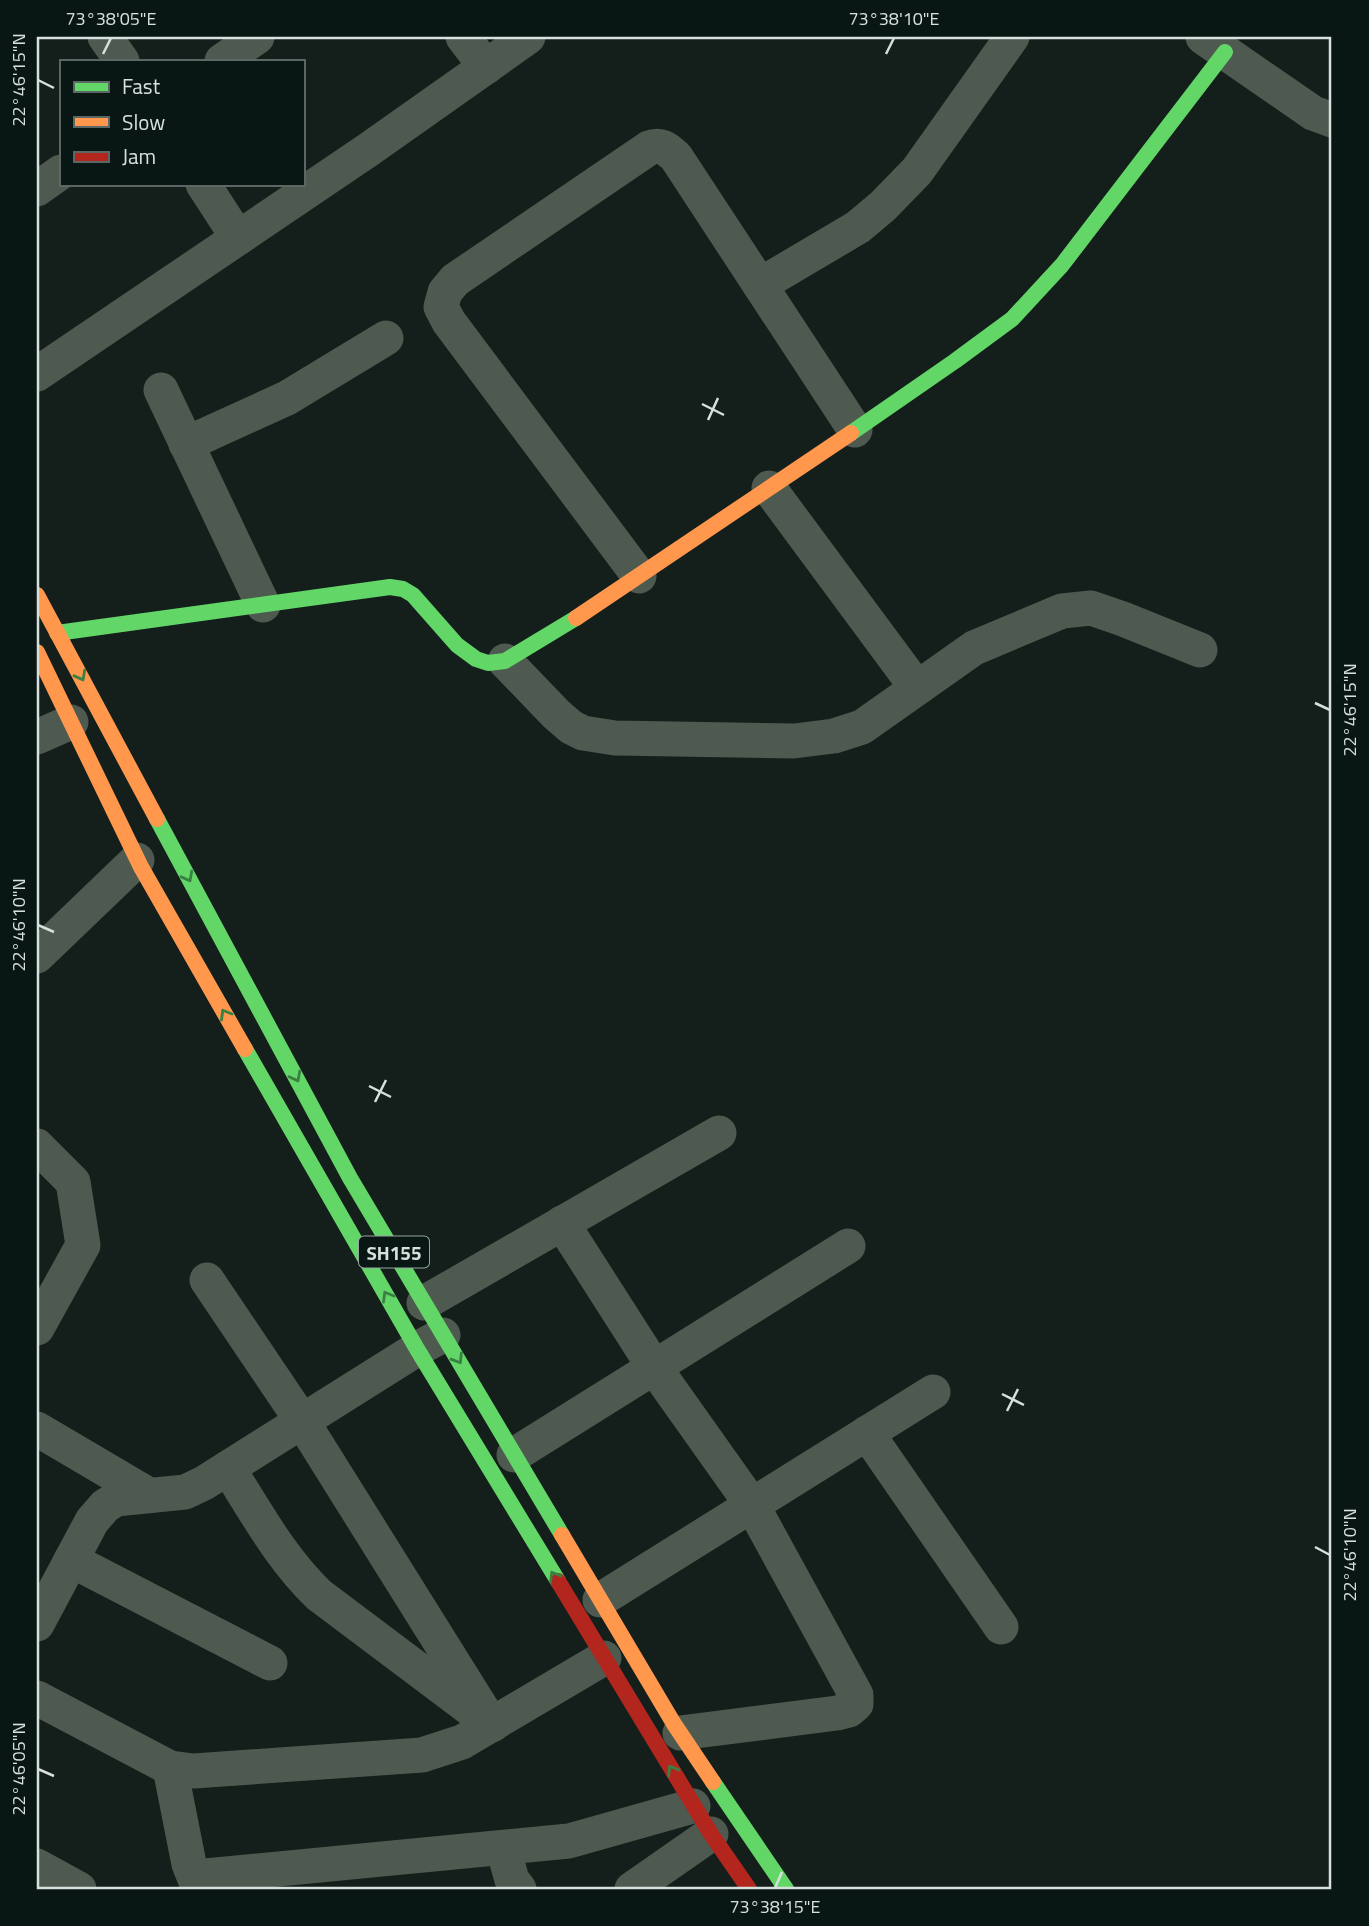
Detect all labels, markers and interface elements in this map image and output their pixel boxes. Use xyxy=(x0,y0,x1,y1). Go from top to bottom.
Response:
text: 73°38'05"E xyxy=(66,5,157,32)
text: 73°38'10"E xyxy=(849,5,940,32)
text: 22°46'15"N xyxy=(5,33,32,127)
legend xyxy=(60,60,304,186)
text: Fast xyxy=(122,70,161,102)
text: Slow xyxy=(122,106,165,138)
text: Jam xyxy=(122,140,156,172)
text: 22°46'15"N xyxy=(1336,663,1363,757)
one-way arrow xyxy=(72,669,86,682)
one-way arrow xyxy=(180,870,193,882)
text: 22°46'10"N xyxy=(5,878,32,972)
one-way arrow xyxy=(220,1009,233,1021)
one-way arrow xyxy=(288,1070,301,1082)
road number: SH155 xyxy=(359,1236,429,1268)
one-way arrow xyxy=(382,1291,395,1304)
one-way arrow xyxy=(450,1352,463,1365)
text: 22°46'10"N xyxy=(1336,1508,1363,1602)
one-way arrow xyxy=(549,1570,562,1583)
text: 22°46'05"N xyxy=(5,1722,32,1816)
one-way arrow xyxy=(667,1765,680,1778)
text: 73°38'15"E xyxy=(730,1893,821,1920)

